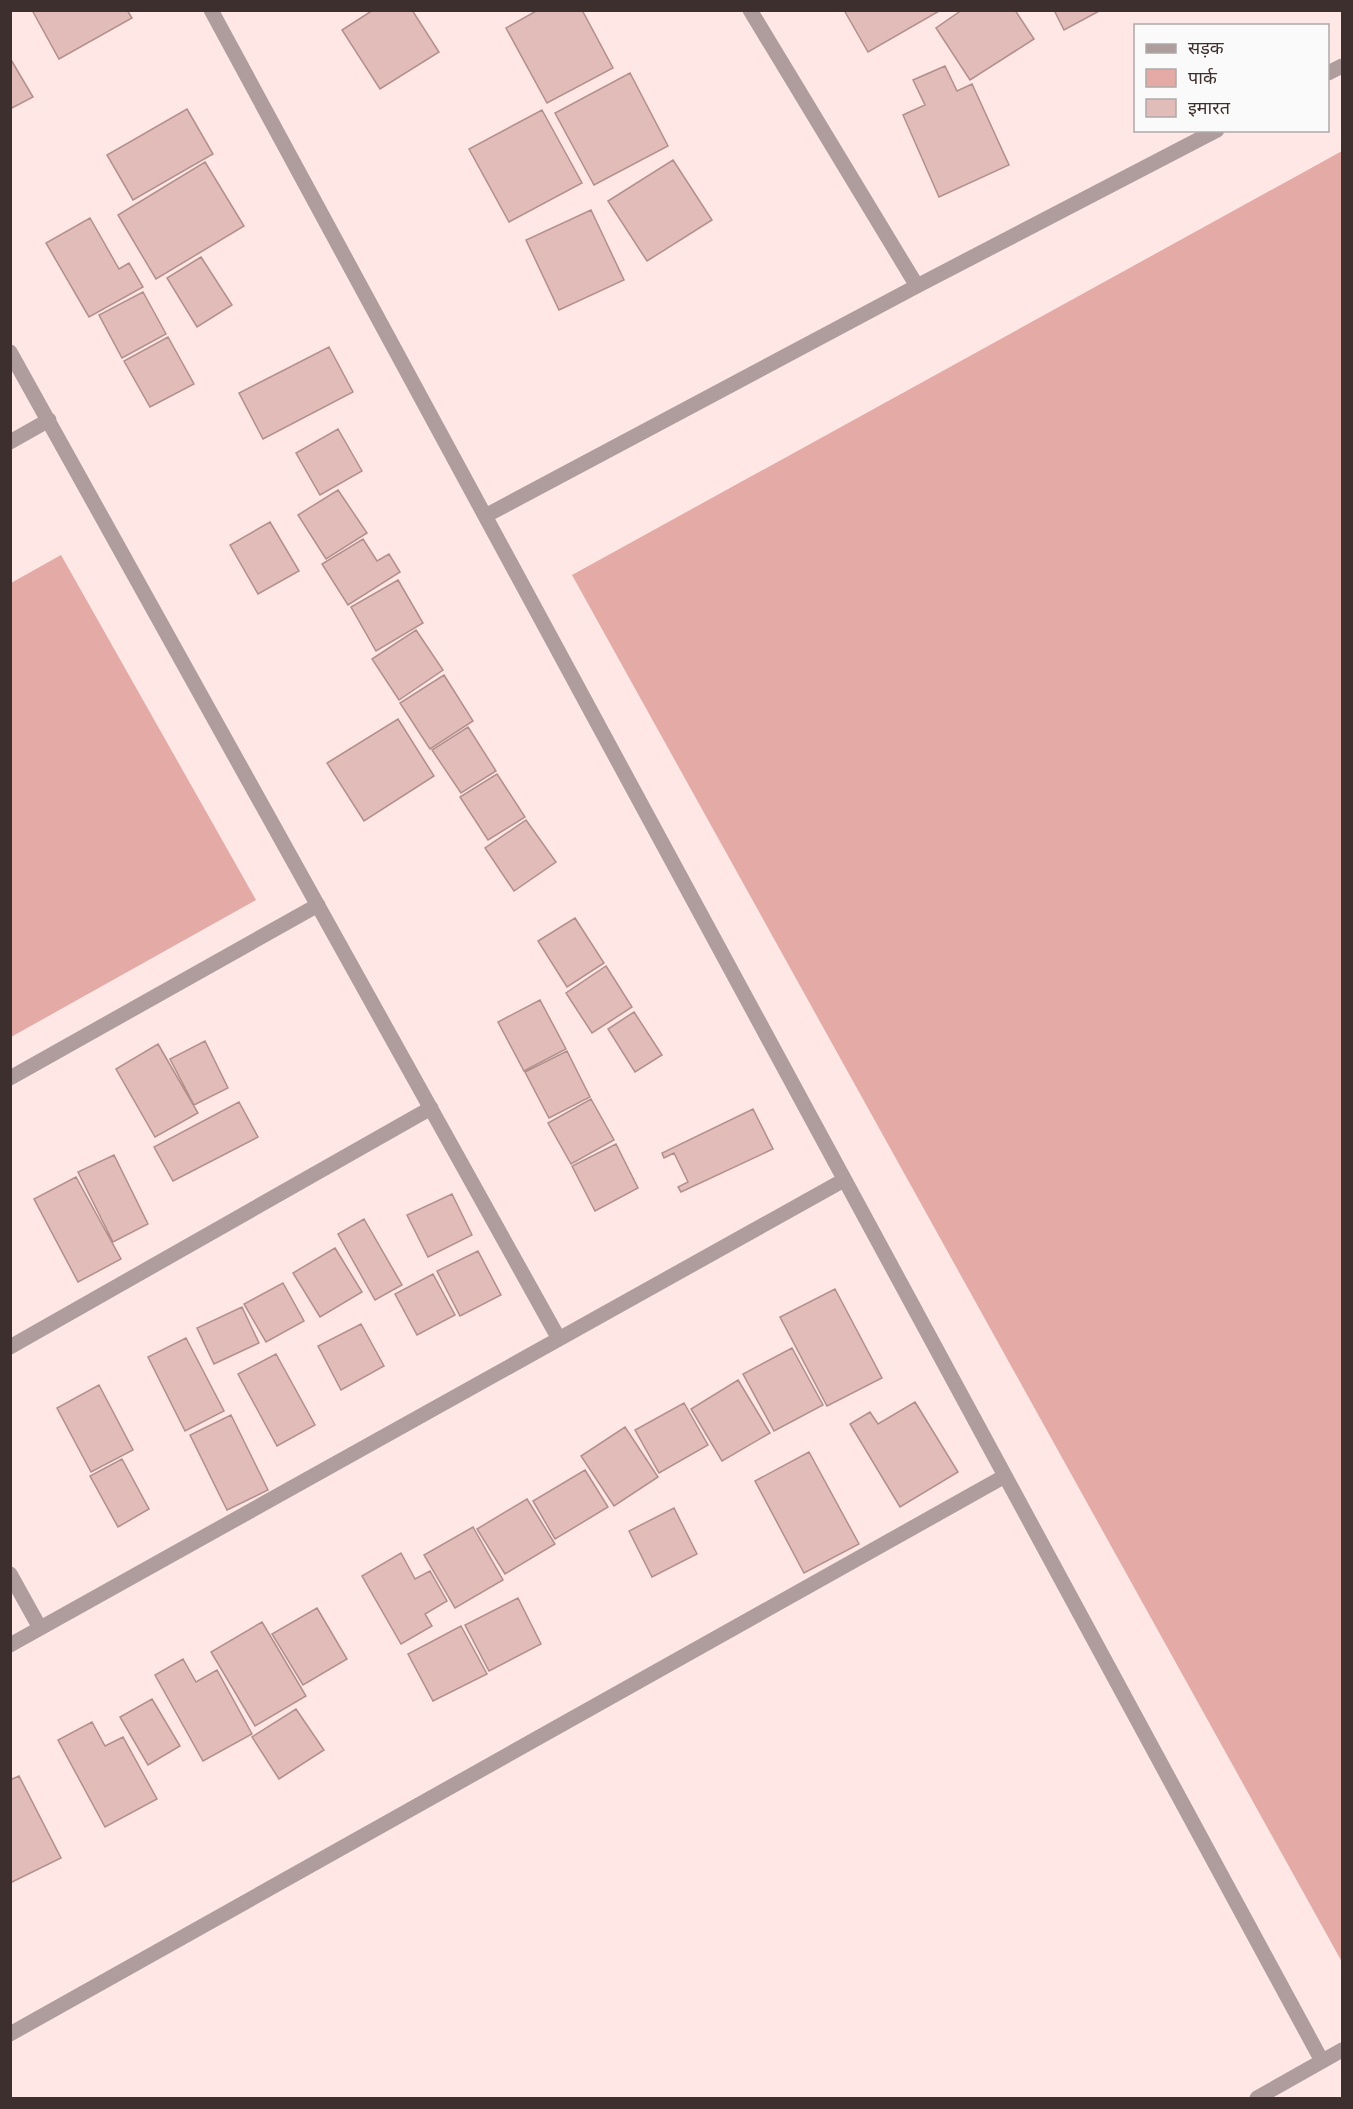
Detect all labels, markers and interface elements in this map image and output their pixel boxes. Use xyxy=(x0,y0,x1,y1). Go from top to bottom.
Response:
legend xyxy=(1134,24,1329,132)
text: सड़क xyxy=(1188,35,1225,59)
text: पार्क xyxy=(1188,65,1218,89)
text: इमारत xyxy=(1188,95,1231,119)

